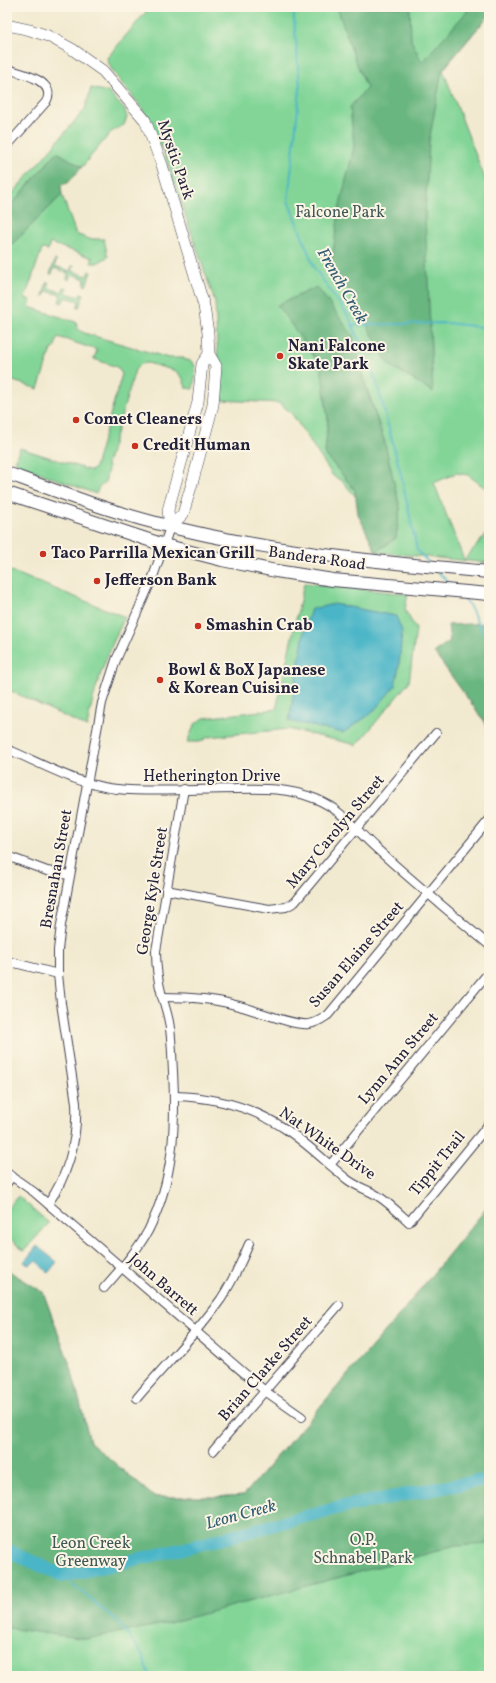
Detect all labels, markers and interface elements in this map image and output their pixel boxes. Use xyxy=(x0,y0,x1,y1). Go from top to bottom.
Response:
street label: Mystic Park xyxy=(151,117,199,203)
park label: Falcone Park xyxy=(295,202,385,224)
water label: French Creek xyxy=(311,244,373,328)
place label: Nani Falcone Skate Park xyxy=(288,336,385,376)
marker: Nani Falcone Skate Park xyxy=(275,351,285,361)
place label: Comet Cleaners xyxy=(84,409,202,431)
marker: Comet Cleaners xyxy=(71,415,81,425)
place label: Credit Human xyxy=(143,435,251,457)
marker: Credit Human xyxy=(130,441,140,451)
street label: Bandera Road xyxy=(267,541,367,577)
place label: Taco Parrilla Mexican Grill xyxy=(51,543,255,565)
marker: Taco Parrilla Mexican Grill xyxy=(38,549,48,559)
place label: Jefferson Bank xyxy=(104,570,217,592)
marker: Jefferson Bank xyxy=(92,576,102,586)
place label: Smashin Crab xyxy=(206,615,313,637)
marker: Smashin Crab xyxy=(193,621,203,631)
place label: Bowl & BoX Japanese & Korean Cuisine xyxy=(168,660,325,700)
marker: Bowl & BoX Japanese & Korean Cuisine xyxy=(155,675,165,685)
street label: Hetherington Drive xyxy=(143,766,281,788)
street label: Mary Carolyn Street xyxy=(282,770,390,894)
street label: Bresnahan Street xyxy=(36,807,78,930)
street label: George Kyle Street xyxy=(132,825,174,957)
street label: Susan Elaine Street xyxy=(304,897,410,1013)
street label: Lynn Ann Street xyxy=(354,1008,444,1110)
street label: Nat White Drive xyxy=(274,1102,380,1186)
street label: Tippit Trail xyxy=(405,1127,471,1201)
street label: John Barrett xyxy=(123,1249,203,1322)
street label: Brian Clarke Street xyxy=(214,1311,318,1427)
water label: Leon Creek xyxy=(203,1495,279,1535)
park label: O.P. Schnabel Park xyxy=(313,1530,413,1570)
park label: Leon Creek Greenway xyxy=(52,1533,131,1573)

